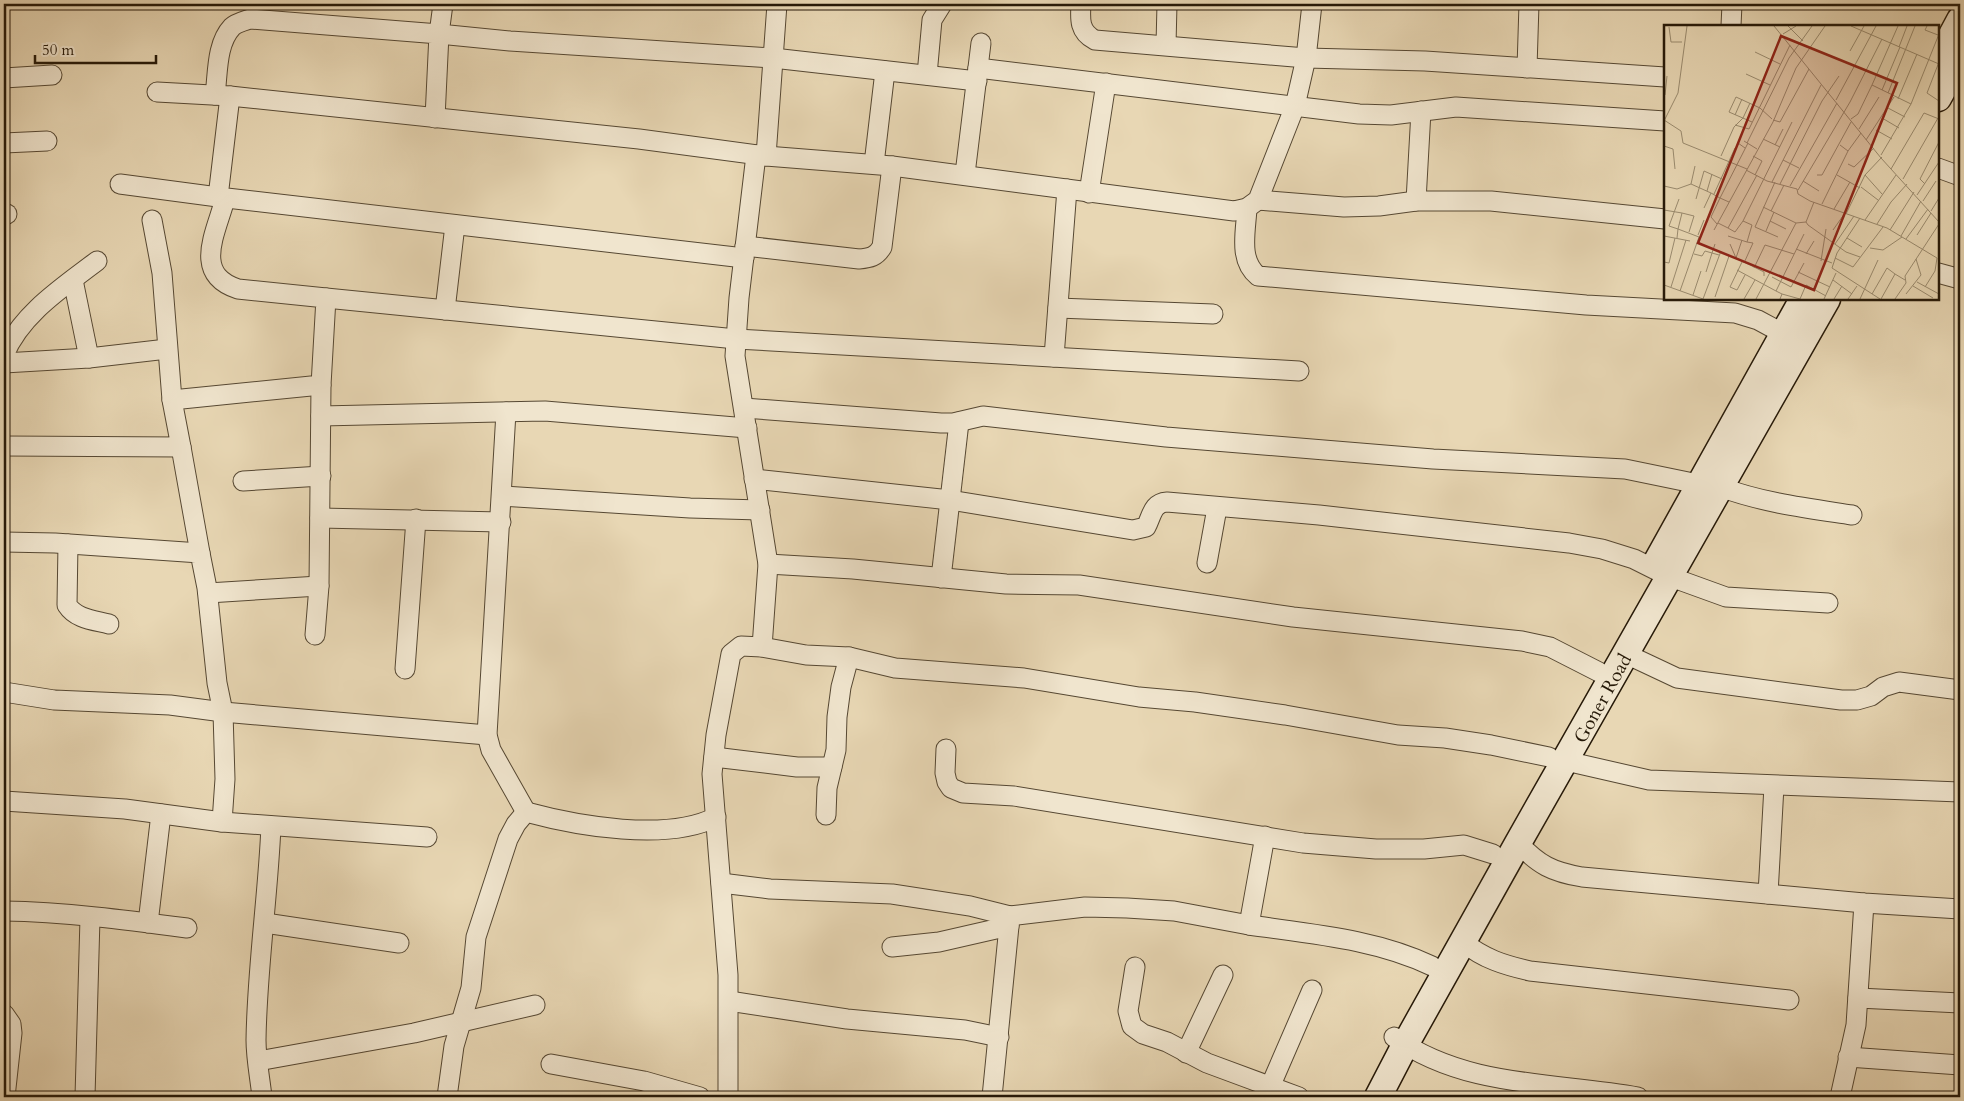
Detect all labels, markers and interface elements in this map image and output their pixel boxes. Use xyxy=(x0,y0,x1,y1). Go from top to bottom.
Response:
inset map xyxy=(1664,25,1939,300)
scale bar xyxy=(35,32,156,64)
text: 50 m xyxy=(42,40,74,60)
street label: Goner Road xyxy=(1568,649,1638,748)

